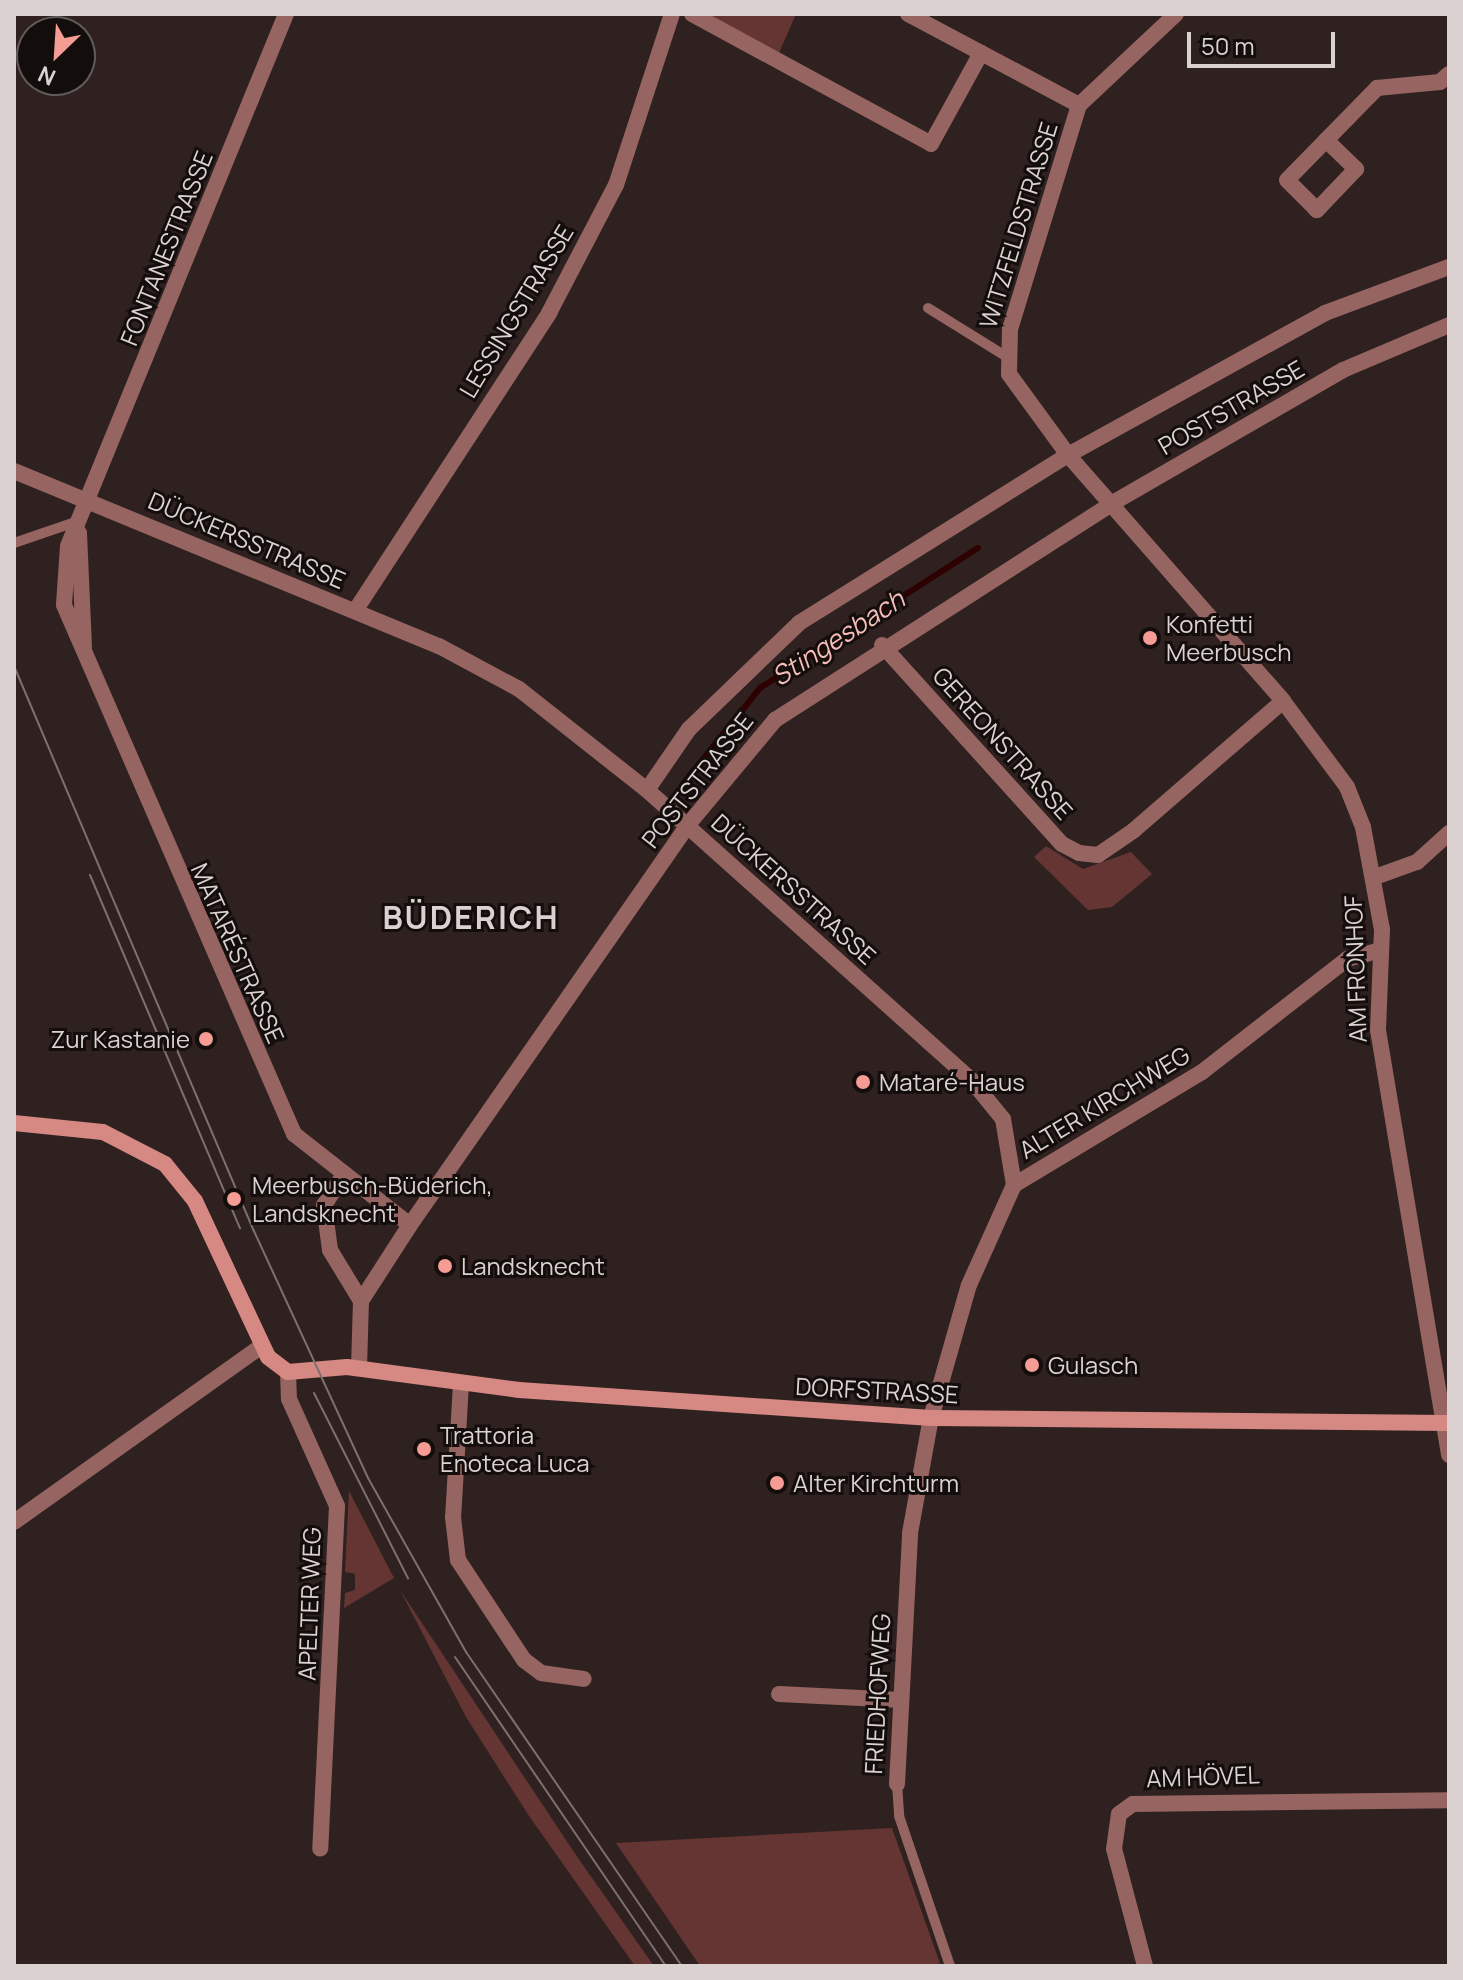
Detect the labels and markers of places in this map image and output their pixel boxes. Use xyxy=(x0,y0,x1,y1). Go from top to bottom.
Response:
place label: Konfetti Meerbusch xyxy=(1166,610,1291,666)
marker: Konfetti Meerbusch xyxy=(1141,629,1159,647)
place label: Zur Kastanie xyxy=(51,1025,190,1053)
marker: Zur Kastanie xyxy=(197,1030,215,1048)
place label: Mataré-Haus xyxy=(879,1068,1025,1096)
marker: Mataré-Haus xyxy=(854,1073,872,1091)
place label: Meerbusch-Büderich, Landsknecht xyxy=(252,1171,493,1227)
marker: Meerbusch-Büderich, Landsknecht xyxy=(223,1188,245,1210)
place label: Landsknecht xyxy=(461,1252,605,1280)
marker: Landsknecht xyxy=(436,1257,454,1275)
place label: Gulasch xyxy=(1048,1351,1138,1379)
marker: Gulasch xyxy=(1023,1356,1041,1374)
place label: Trattoria Enoteca Luca xyxy=(440,1421,590,1477)
marker: Trattoria Enoteca Luca xyxy=(415,1440,433,1458)
place label: Alter Kirchturm xyxy=(793,1469,959,1497)
marker: Alter Kirchturm xyxy=(768,1474,786,1492)

